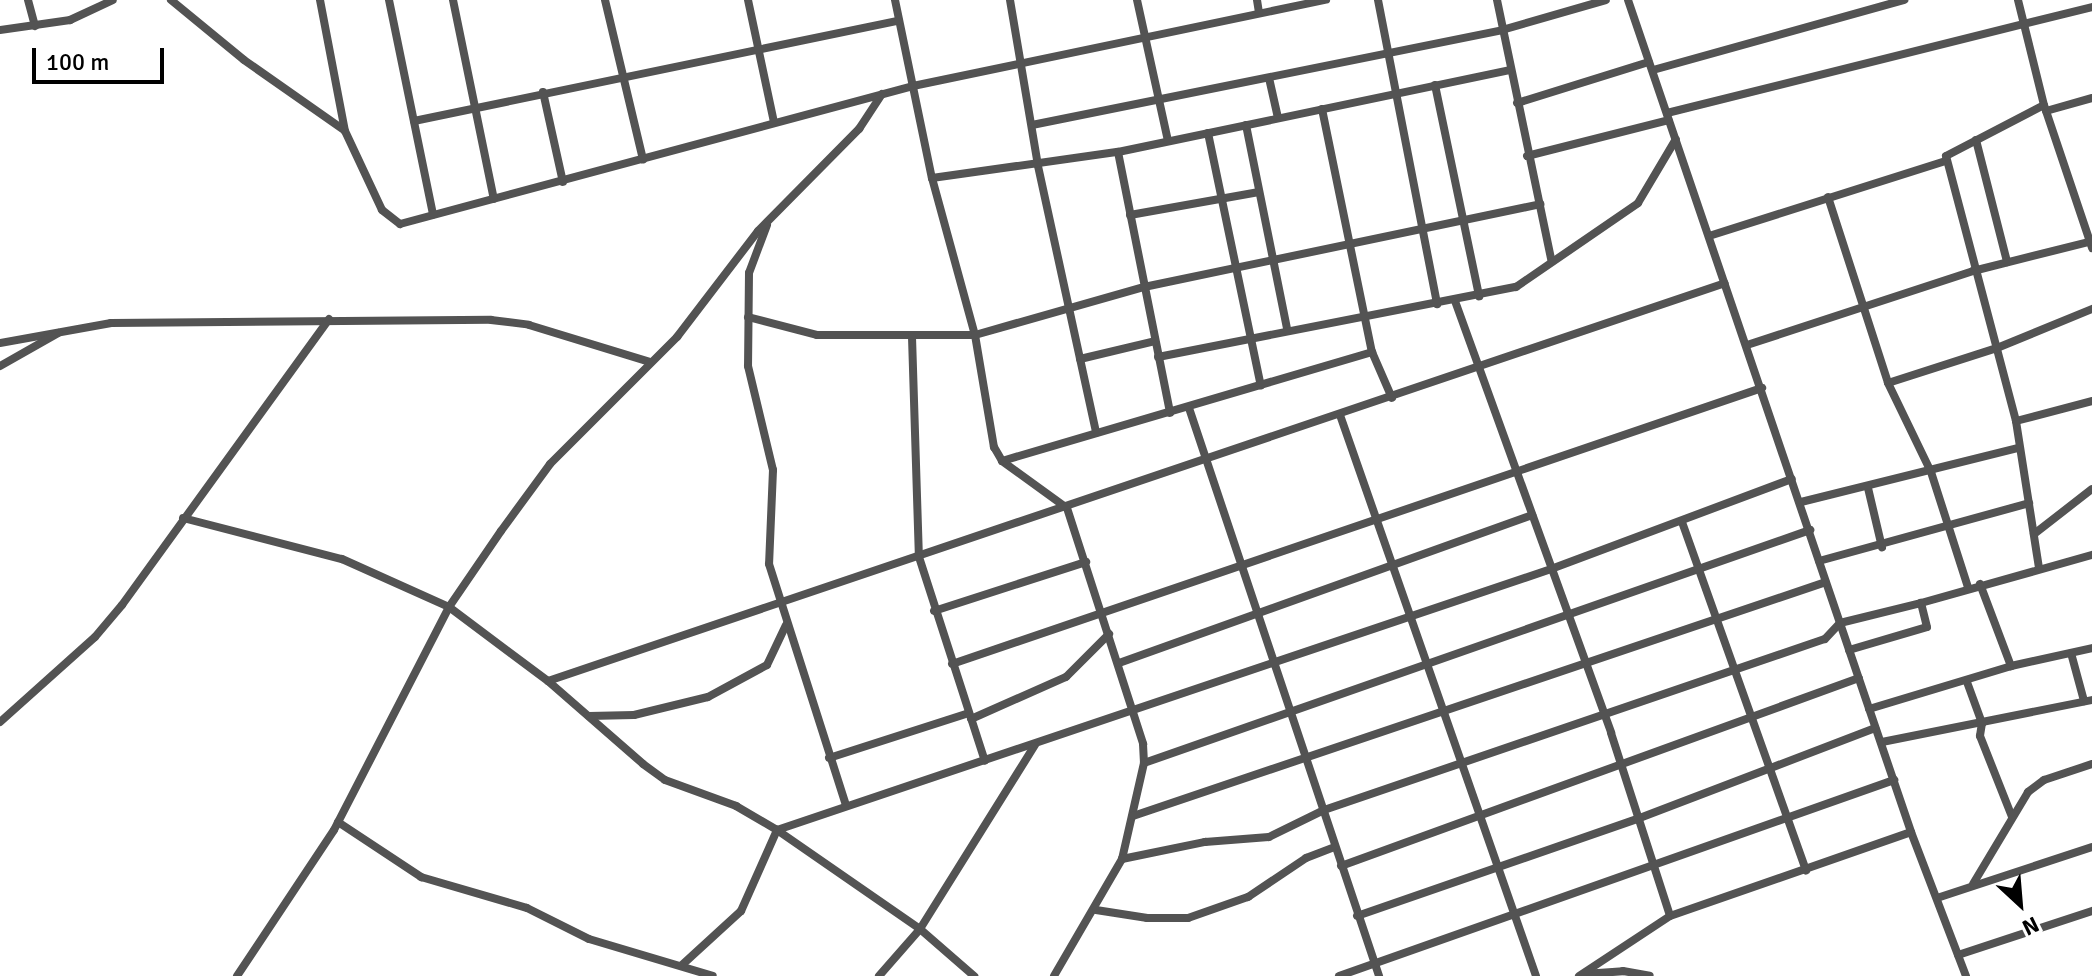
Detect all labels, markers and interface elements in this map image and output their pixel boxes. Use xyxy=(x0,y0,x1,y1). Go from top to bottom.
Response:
scale bar xyxy=(36,32,168,82)
text: 100 m xyxy=(46,47,109,77)
north arrow xyxy=(1980,864,2060,944)
text: N xyxy=(2018,911,2044,942)

